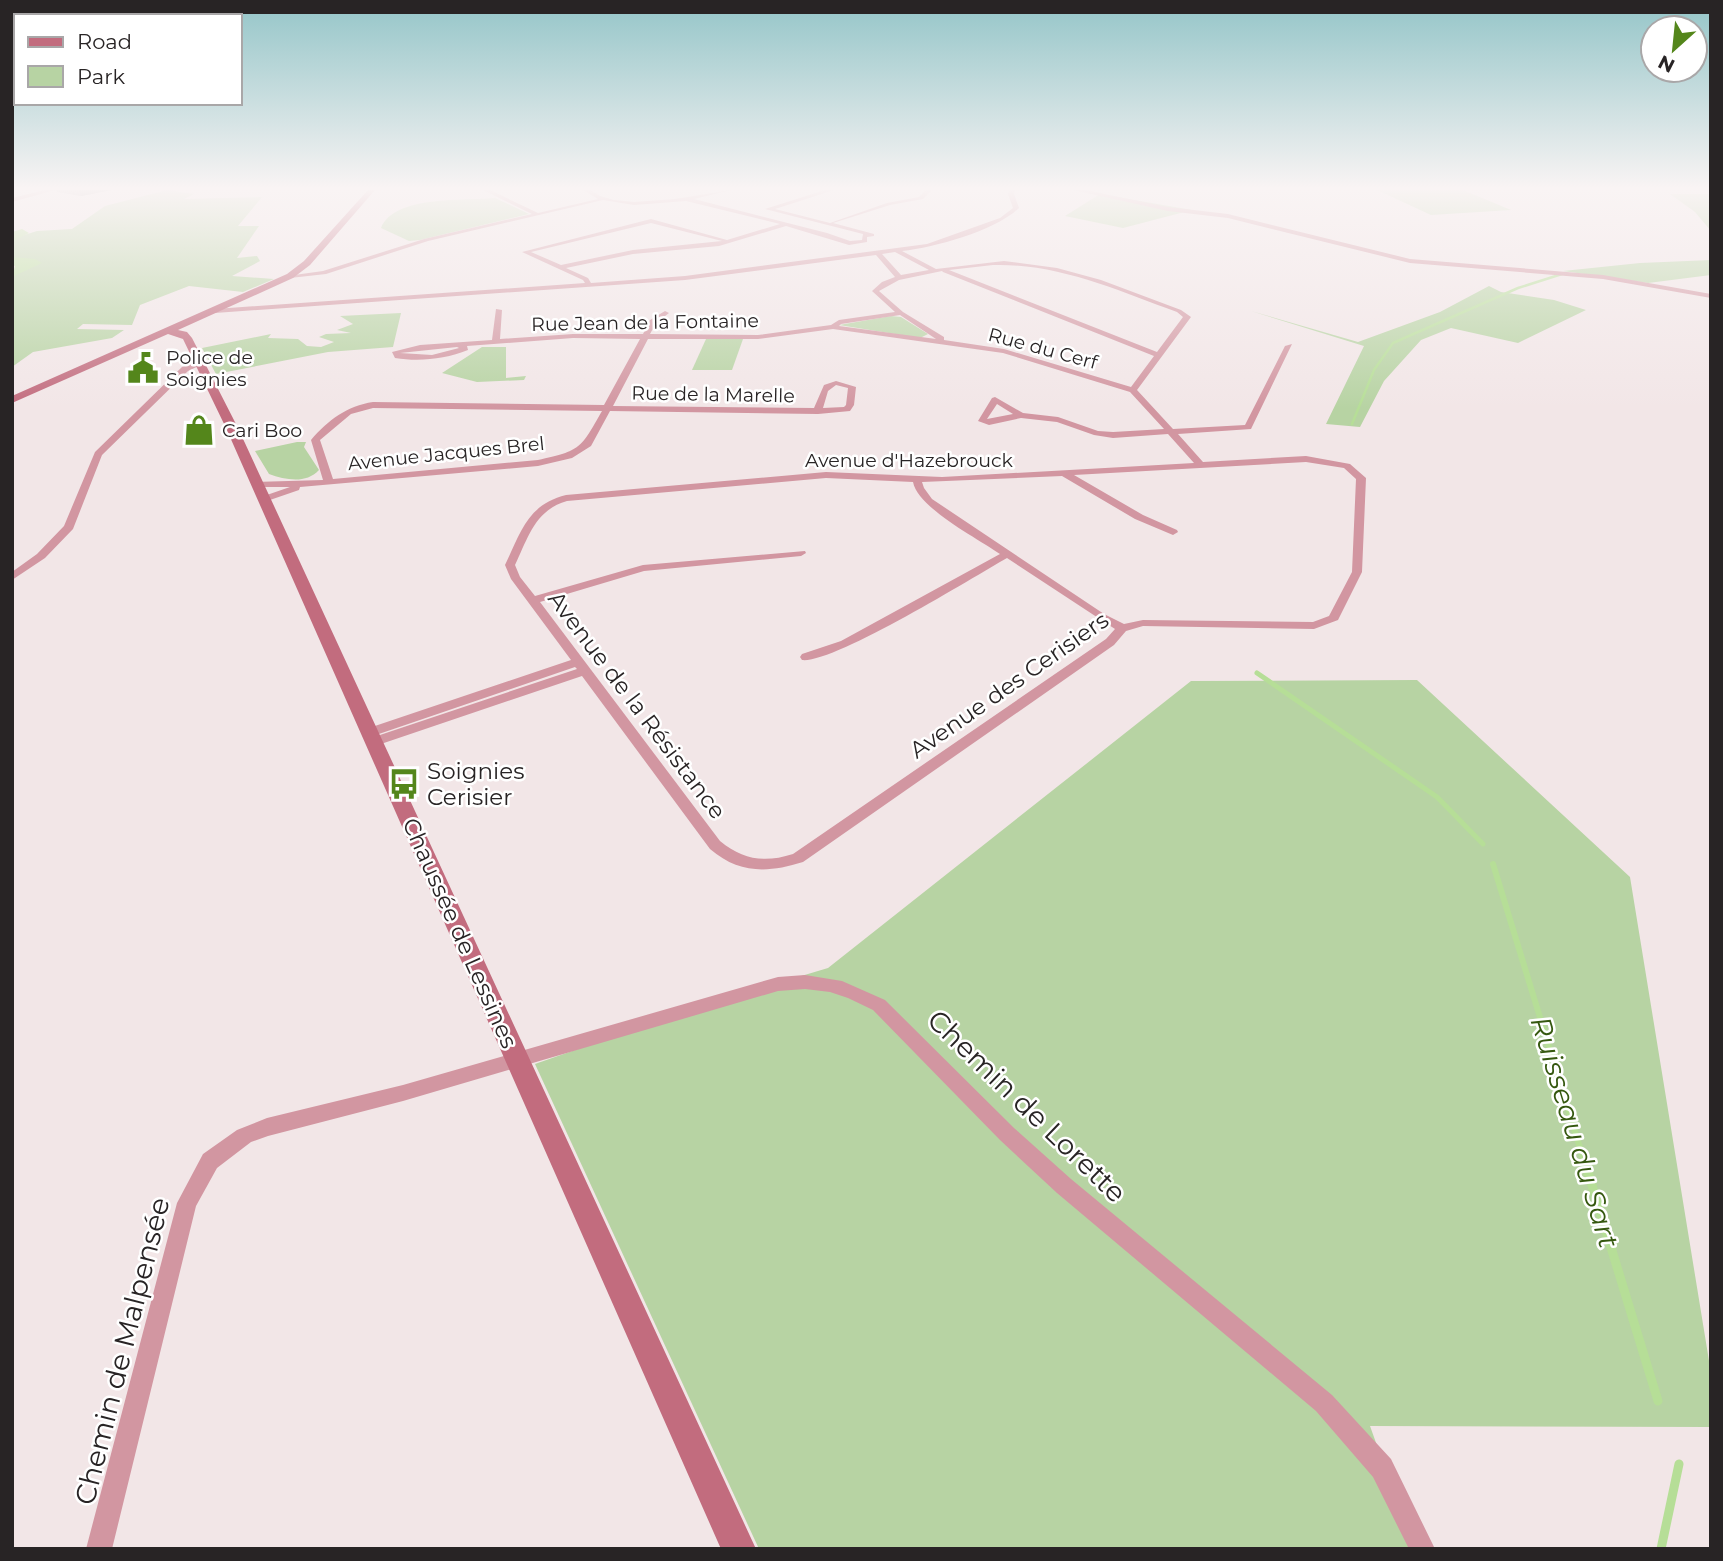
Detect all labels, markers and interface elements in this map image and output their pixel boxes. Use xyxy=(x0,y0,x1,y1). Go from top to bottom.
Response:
legend xyxy=(14,14,242,105)
north arrow xyxy=(1639,14,1709,84)
text: Road xyxy=(77,29,132,54)
text: N xyxy=(1654,50,1679,77)
text: Park xyxy=(77,64,125,89)
street label: Rue Jean de la Fontaine xyxy=(531,309,759,336)
street label: Rue du Cerf xyxy=(986,323,1102,375)
place label: Police de Soignies xyxy=(166,346,253,391)
public building icon: Police de Soignies xyxy=(126,351,160,385)
street label: Rue de la Marelle xyxy=(631,382,795,407)
shop icon: Cari Boo xyxy=(182,413,216,447)
place label: Cari Boo xyxy=(222,419,302,442)
street label: Avenue Jacques Brel xyxy=(347,432,546,475)
street label: Avenue d'Hazebrouck xyxy=(805,449,1014,472)
street label: Avenue de la Résistance xyxy=(542,586,732,824)
street label: Avenue des Cerisiers xyxy=(904,606,1114,764)
place label: Soignies Cerisier xyxy=(427,757,524,811)
bus stop icon: Soignies Cerisier xyxy=(387,767,421,801)
street label: Chaussée de Lessines xyxy=(397,813,523,1053)
street label: Chemin de Lorette xyxy=(921,1002,1133,1210)
water label: Ruisseau du Sart xyxy=(1524,1012,1627,1252)
street label: Chemin de Malpensée xyxy=(67,1194,177,1508)

